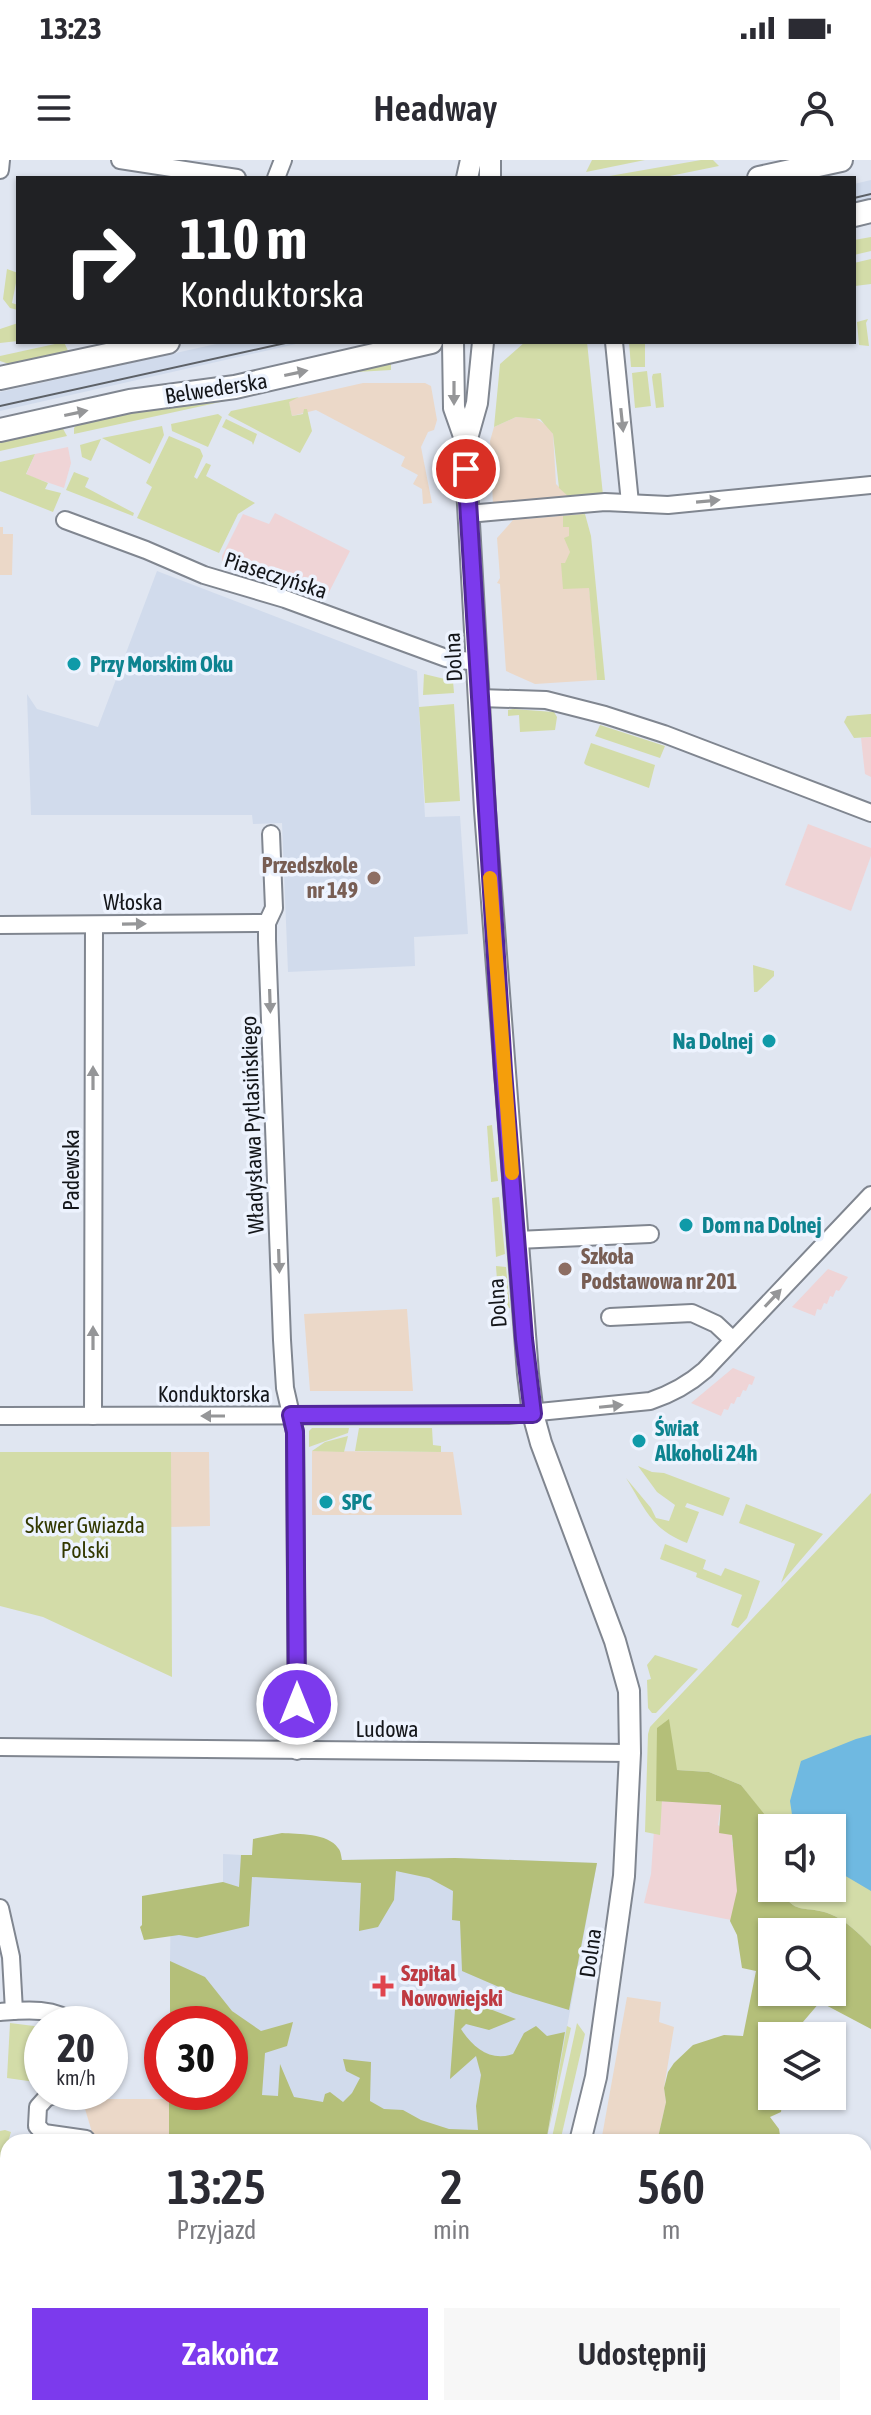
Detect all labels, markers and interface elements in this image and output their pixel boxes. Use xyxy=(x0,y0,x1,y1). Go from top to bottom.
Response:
text: 13:23 xyxy=(40,11,102,45)
icon: menu xyxy=(32,86,76,130)
icon: person xyxy=(795,86,839,130)
text: Headway xyxy=(374,87,497,129)
text: 110 m xyxy=(180,207,307,271)
icon: right xyxy=(48,208,152,312)
text: Konduktorska xyxy=(180,273,364,315)
one-way arrow xyxy=(284,366,309,379)
street label: Belwederska xyxy=(163,367,269,409)
one-way arrow xyxy=(448,381,460,406)
one-way arrow xyxy=(64,406,89,419)
one-way arrow xyxy=(616,408,629,433)
pin xyxy=(432,435,500,503)
icon: arrive xyxy=(444,447,488,491)
one-way arrow xyxy=(696,494,721,507)
street label: Piaseczyńska xyxy=(221,546,331,604)
street label: Dolna xyxy=(439,632,467,682)
place label: Przy Morskim Oku xyxy=(90,651,233,677)
marker: Przy Morskim Oku xyxy=(65,655,83,673)
place label: Przedszkole nr 149 xyxy=(262,852,358,903)
marker: Przedszkole nr 149 xyxy=(365,869,383,887)
street label: Włoska xyxy=(103,889,163,915)
one-way arrow xyxy=(122,918,147,931)
one-way arrow xyxy=(263,989,276,1014)
street label: Władysława Pytlasińskiego xyxy=(235,1015,269,1235)
place label: Na Dolnej xyxy=(673,1028,753,1054)
marker: Na Dolnej xyxy=(760,1032,778,1050)
one-way arrow xyxy=(87,1065,99,1090)
street label: Padewska xyxy=(58,1129,84,1211)
place label: Dom na Dolnej xyxy=(702,1212,822,1238)
marker: Dom na Dolnej xyxy=(677,1216,695,1234)
place label: Szkoła Podstawowa nr 201 xyxy=(581,1243,737,1294)
one-way arrow xyxy=(273,1249,286,1274)
marker: Szkoła Podstawowa nr 201 xyxy=(556,1260,574,1278)
street label: Dolna xyxy=(482,1277,512,1329)
one-way arrow xyxy=(764,1289,782,1308)
one-way arrow xyxy=(87,1325,99,1350)
street label: Konduktorska xyxy=(158,1381,270,1407)
one-way arrow xyxy=(599,1400,624,1413)
one-way arrow xyxy=(200,1410,225,1422)
place label: Świat Alkoholi 24h xyxy=(654,1415,757,1466)
marker: Świat Alkoholi 24h xyxy=(630,1432,648,1450)
place label: SPC xyxy=(342,1489,372,1515)
marker: SPC xyxy=(317,1493,335,1511)
park label: Skwer Gwiazda Polski xyxy=(25,1512,145,1563)
position arrow xyxy=(255,1662,339,1746)
street label: Ludowa xyxy=(356,1716,418,1742)
map controls xyxy=(758,1814,846,2110)
button: sound xyxy=(758,1814,846,1902)
button: search xyxy=(758,1918,846,2006)
street label: Dolna xyxy=(574,1927,606,1979)
place label: Szpital Nowowiejski xyxy=(401,1960,503,2011)
marker: Szpital Nowowiejski xyxy=(372,1975,394,1997)
speed limit sign: 30 xyxy=(144,2006,248,2110)
button: layers xyxy=(758,2022,846,2110)
text: 20 xyxy=(57,2025,95,2070)
text: km/h xyxy=(56,2066,96,2089)
text: 13:25 xyxy=(167,2159,266,2214)
text: 2 xyxy=(440,2159,463,2214)
text: 560 xyxy=(637,2159,705,2214)
text: Przyjazd xyxy=(176,2215,256,2245)
text: min xyxy=(433,2215,470,2245)
text: m xyxy=(662,2215,680,2245)
button: Zakończ xyxy=(32,2308,428,2400)
button: Udostępnij xyxy=(444,2308,840,2400)

